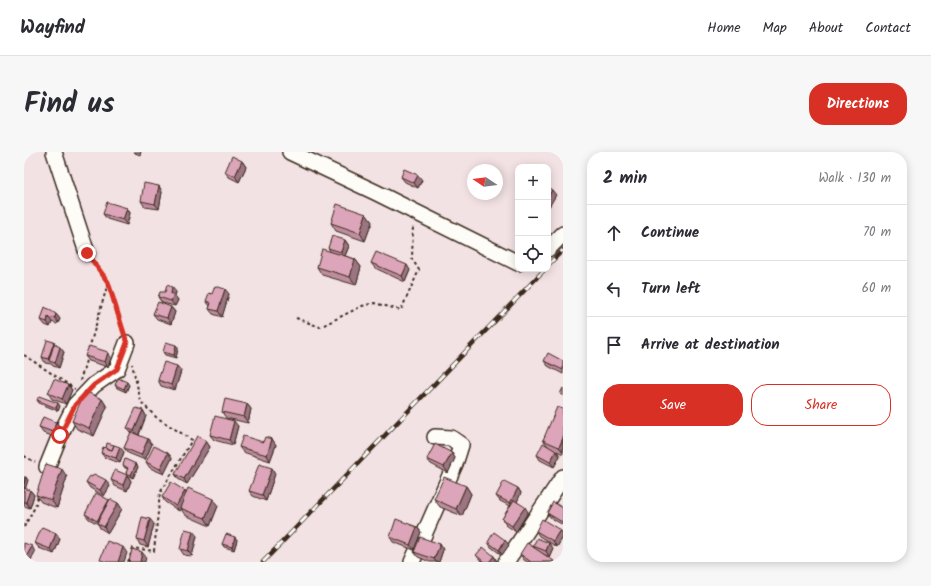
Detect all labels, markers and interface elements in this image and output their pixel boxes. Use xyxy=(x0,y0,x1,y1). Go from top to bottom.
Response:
text: Wayfind xyxy=(20,13,85,43)
text: Home xyxy=(707,17,741,39)
text: Map xyxy=(763,17,787,39)
text: About xyxy=(809,17,843,39)
text: Contact xyxy=(865,17,911,39)
text: Find us xyxy=(24,82,115,127)
button: Directions xyxy=(809,83,907,125)
north arrow xyxy=(467,164,503,200)
map controls xyxy=(515,164,551,272)
button: + xyxy=(515,164,551,200)
text: 2 min xyxy=(603,165,647,192)
text: Walk · 130 m xyxy=(818,168,891,189)
button: − xyxy=(515,200,551,236)
text: Continue xyxy=(641,221,699,245)
icon: ahead xyxy=(603,222,625,244)
text: 70 m xyxy=(863,222,891,243)
button: locate xyxy=(515,236,551,272)
route end xyxy=(78,244,96,262)
text: Turn left xyxy=(641,277,701,301)
icon: left xyxy=(603,278,625,300)
text: 60 m xyxy=(862,278,891,299)
text: Arrive at destination xyxy=(641,333,780,357)
icon: arrive xyxy=(603,334,625,356)
button: Save xyxy=(603,384,743,426)
button: Share xyxy=(751,384,891,426)
route start xyxy=(51,426,69,444)

